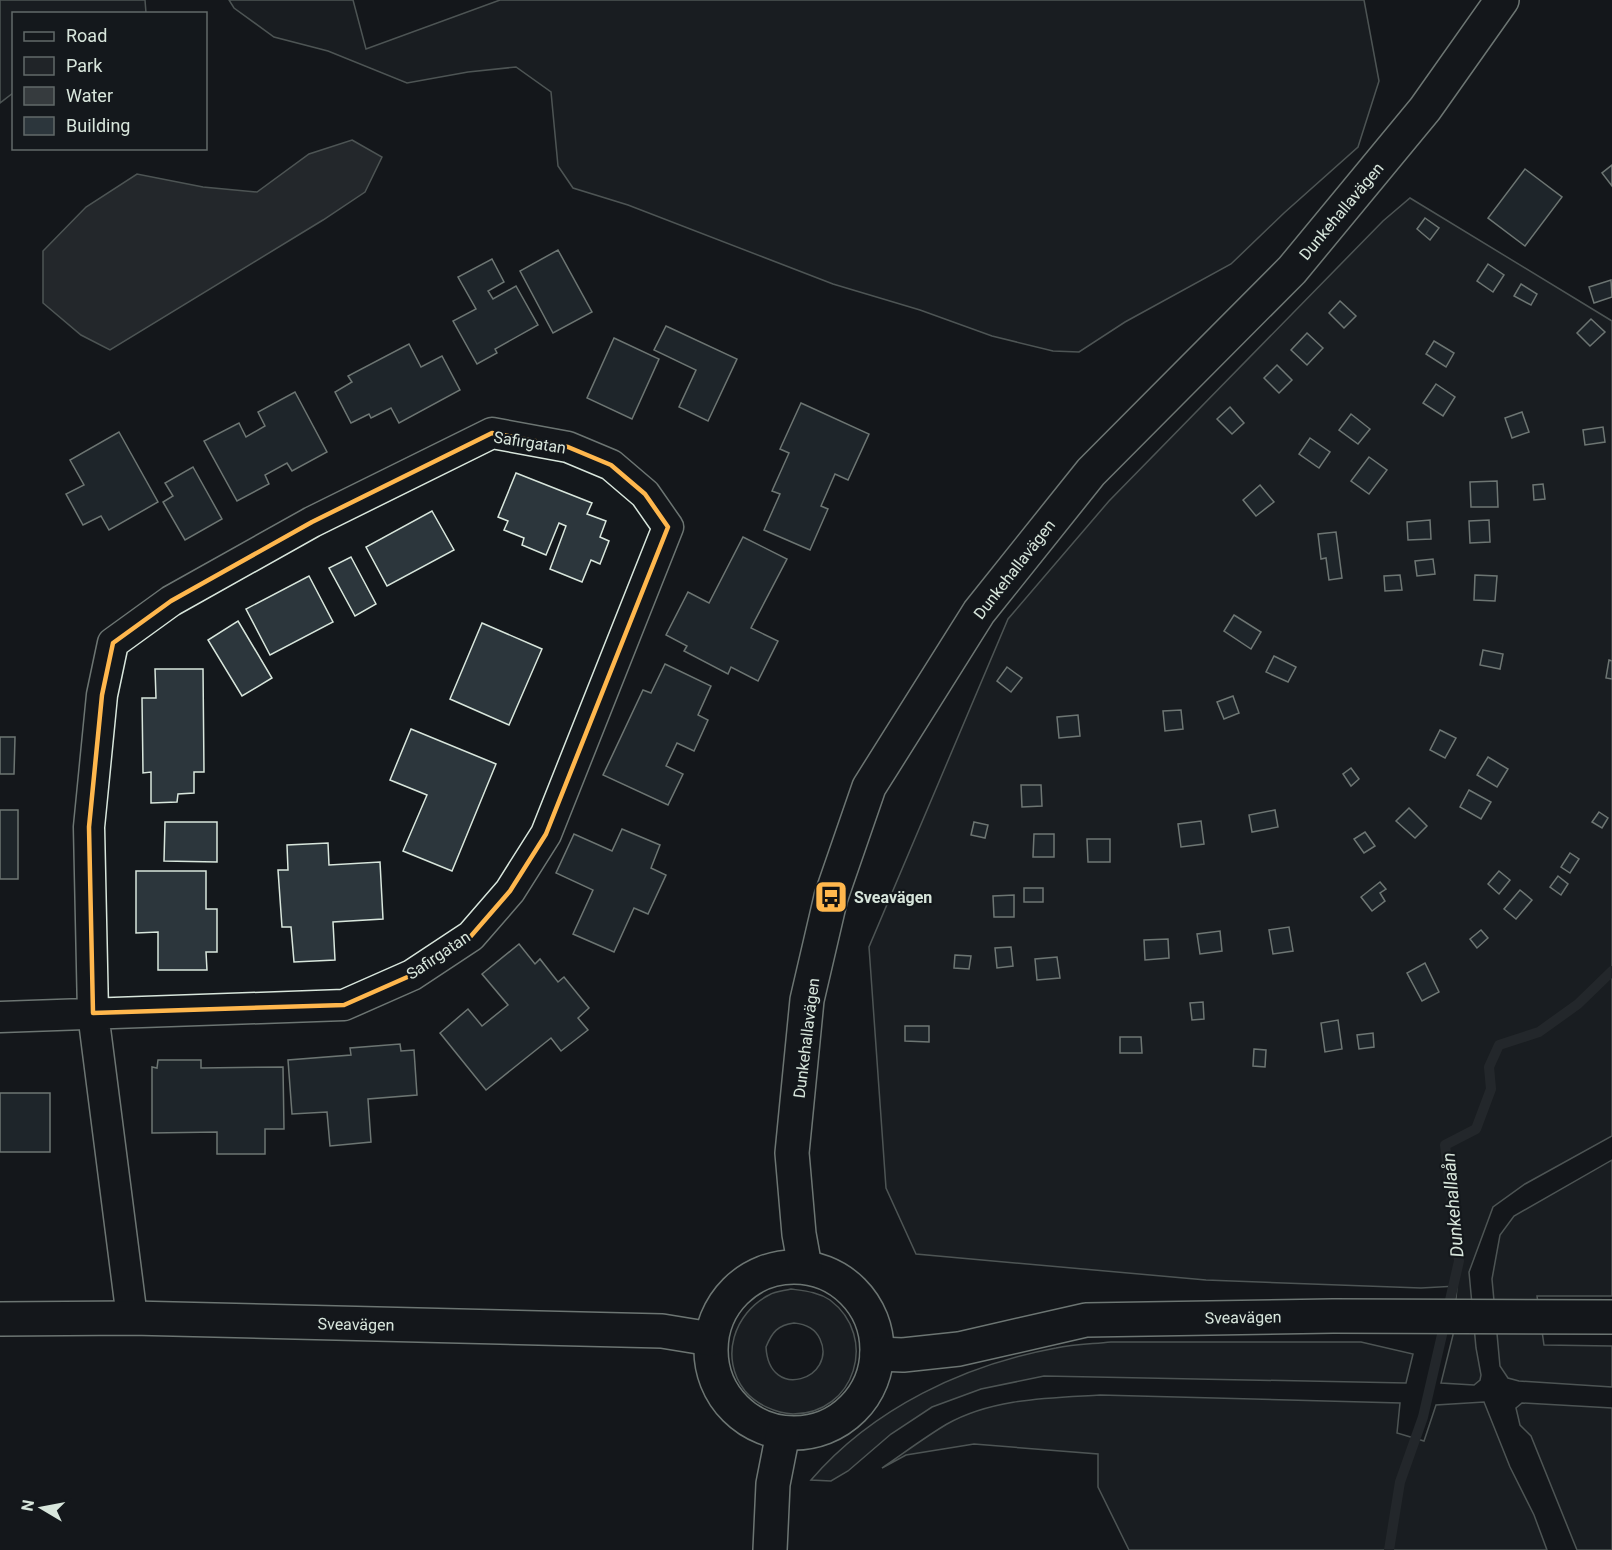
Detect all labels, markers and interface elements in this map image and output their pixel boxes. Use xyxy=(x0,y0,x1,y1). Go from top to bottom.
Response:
legend xyxy=(12,12,207,150)
text: Road xyxy=(66,25,107,46)
text: Park xyxy=(66,55,103,76)
text: Water xyxy=(66,85,113,106)
text: Building xyxy=(66,115,130,136)
street label: Dunkehallavägen xyxy=(1295,159,1388,264)
street label: Safirgatan xyxy=(492,427,567,458)
street label: Dunkehallavägen xyxy=(970,516,1059,623)
bus stop icon: Sveavägen xyxy=(813,879,849,915)
place label: Sveavägen xyxy=(854,888,932,907)
street label: Safirgatan xyxy=(403,927,474,984)
street label: Dunkehallavägen xyxy=(790,977,823,1099)
water label: Dunkehallaån xyxy=(1437,1152,1468,1258)
street label: Sveavägen xyxy=(1204,1307,1282,1328)
street label: Sveavägen xyxy=(317,1314,395,1335)
north arrow xyxy=(12,1478,72,1538)
text: N xyxy=(17,1498,38,1513)

